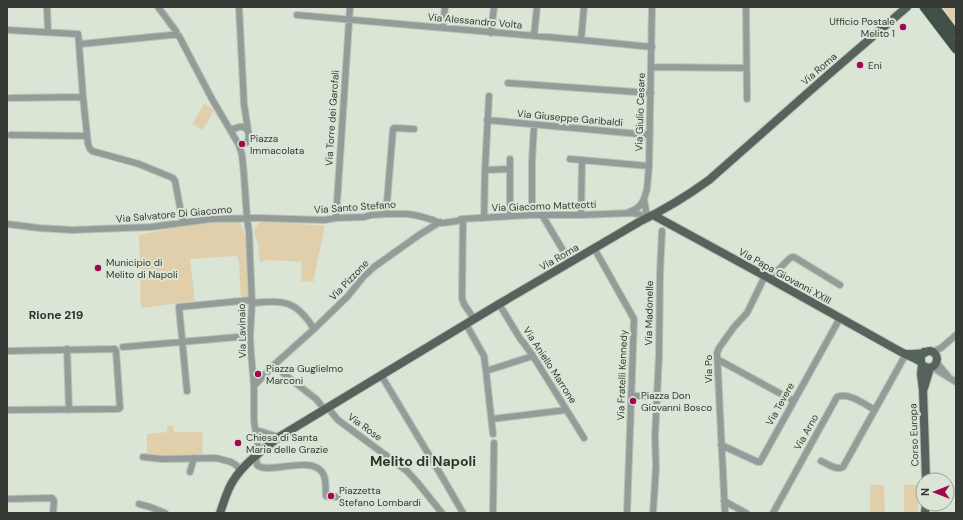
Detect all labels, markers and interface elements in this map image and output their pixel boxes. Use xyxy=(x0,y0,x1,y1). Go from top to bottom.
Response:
street label: Via Alessandro Volta xyxy=(427,10,523,32)
place label: Ufficio Postale Melito 1 xyxy=(829,15,895,40)
marker: Ufficio Postale Melito 1 xyxy=(898,22,908,32)
street label: Via Roma xyxy=(798,50,840,88)
place label: Eni xyxy=(868,59,882,72)
marker: Eni xyxy=(855,60,865,70)
street label: Via Torre dei Garofali xyxy=(322,70,342,166)
street label: Via Giulio Cesare xyxy=(632,72,648,152)
street label: Via Giuseppe Garibaldi xyxy=(517,107,623,129)
place label: Piazza Immacolata xyxy=(250,132,304,157)
marker: Piazza Immacolata xyxy=(237,139,247,149)
street label: Via Santo Stefano xyxy=(314,198,396,216)
street label: Via Giacomo Matteotti xyxy=(491,198,597,214)
street label: Via Salvatore Di Giacomo xyxy=(115,202,233,226)
street label: Via Roma xyxy=(537,241,581,273)
street label: Via Papa Giovanni XXIII xyxy=(736,245,834,307)
place label: Municipio di Melito di Napoli xyxy=(106,256,178,281)
street label: Via Pizzone xyxy=(326,257,372,303)
marker: Municipio di Melito di Napoli xyxy=(93,263,103,273)
street label: Via Madonelle xyxy=(642,280,656,346)
street label: Via Lavinaio xyxy=(235,303,249,359)
district label: Rione 219 xyxy=(29,307,84,323)
street label: Via Aniello Marrone xyxy=(520,324,580,406)
street label: Via Fratelli Kennedy xyxy=(614,329,630,421)
street label: Via Po xyxy=(702,355,715,383)
place label: Piazza Guglielmo Marconi xyxy=(266,362,343,387)
marker: Piazza Guglielmo Marconi xyxy=(253,369,263,379)
street label: Via Tevere xyxy=(763,380,797,428)
place label: Piazza Don Giovanni Bosco xyxy=(641,389,712,414)
marker: Piazza Don Giovanni Bosco xyxy=(628,396,638,406)
street label: Corso Europa xyxy=(906,403,922,467)
street label: Via Rose xyxy=(345,410,385,444)
street label: Via Arno xyxy=(791,412,821,452)
place label: Chiesa di Santa Maria delle Grazie xyxy=(246,431,328,456)
marker: Chiesa di Santa Maria delle Grazie xyxy=(233,438,243,448)
district label: Melito di Napoli xyxy=(370,452,476,470)
north arrow xyxy=(915,472,955,512)
place label: Piazzetta Stefano Lombardi xyxy=(339,484,421,509)
text: N xyxy=(918,488,932,496)
marker: Piazzetta Stefano Lombardi xyxy=(326,491,336,501)

